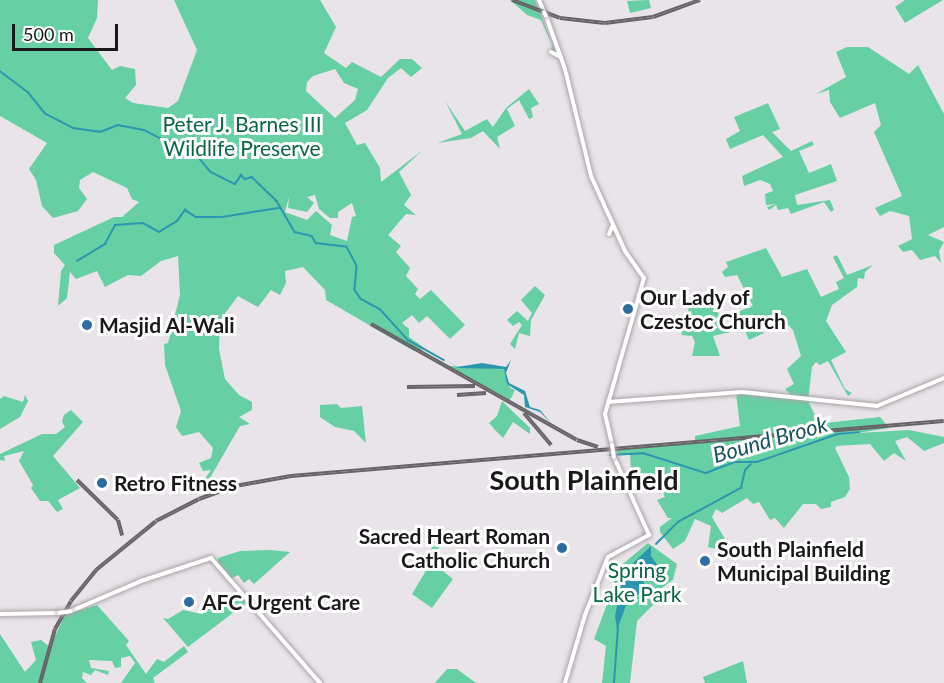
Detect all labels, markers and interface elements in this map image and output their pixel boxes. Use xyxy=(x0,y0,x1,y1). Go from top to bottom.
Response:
scale bar xyxy=(15,12,122,50)
text: 500 m xyxy=(23,23,74,45)
park label: Peter J. Barnes III Wildlife Preserve xyxy=(162,111,322,161)
place label: Our Lady of Czestoc Church xyxy=(640,284,786,334)
marker: Our Lady of Czestoc Church xyxy=(621,302,635,316)
place label: Masjid Al-Wali xyxy=(99,312,235,338)
marker: Masjid Al-Wali xyxy=(80,318,94,332)
water label: Bound Brook xyxy=(710,410,830,468)
district label: South Plainfield xyxy=(490,464,678,496)
place label: Retro Fitness xyxy=(114,470,237,496)
marker: Retro Fitness xyxy=(95,476,109,490)
place label: Sacred Heart Roman Catholic Church xyxy=(359,523,550,573)
place label: South Plainfield Municipal Building xyxy=(717,536,890,586)
marker: Sacred Heart Roman Catholic Church xyxy=(555,541,569,555)
marker: South Plainfield Municipal Building xyxy=(698,554,712,568)
park label: Spring Lake Park xyxy=(593,557,681,607)
place label: AFC Urgent Care xyxy=(202,589,360,615)
marker: AFC Urgent Care xyxy=(180,593,198,611)

